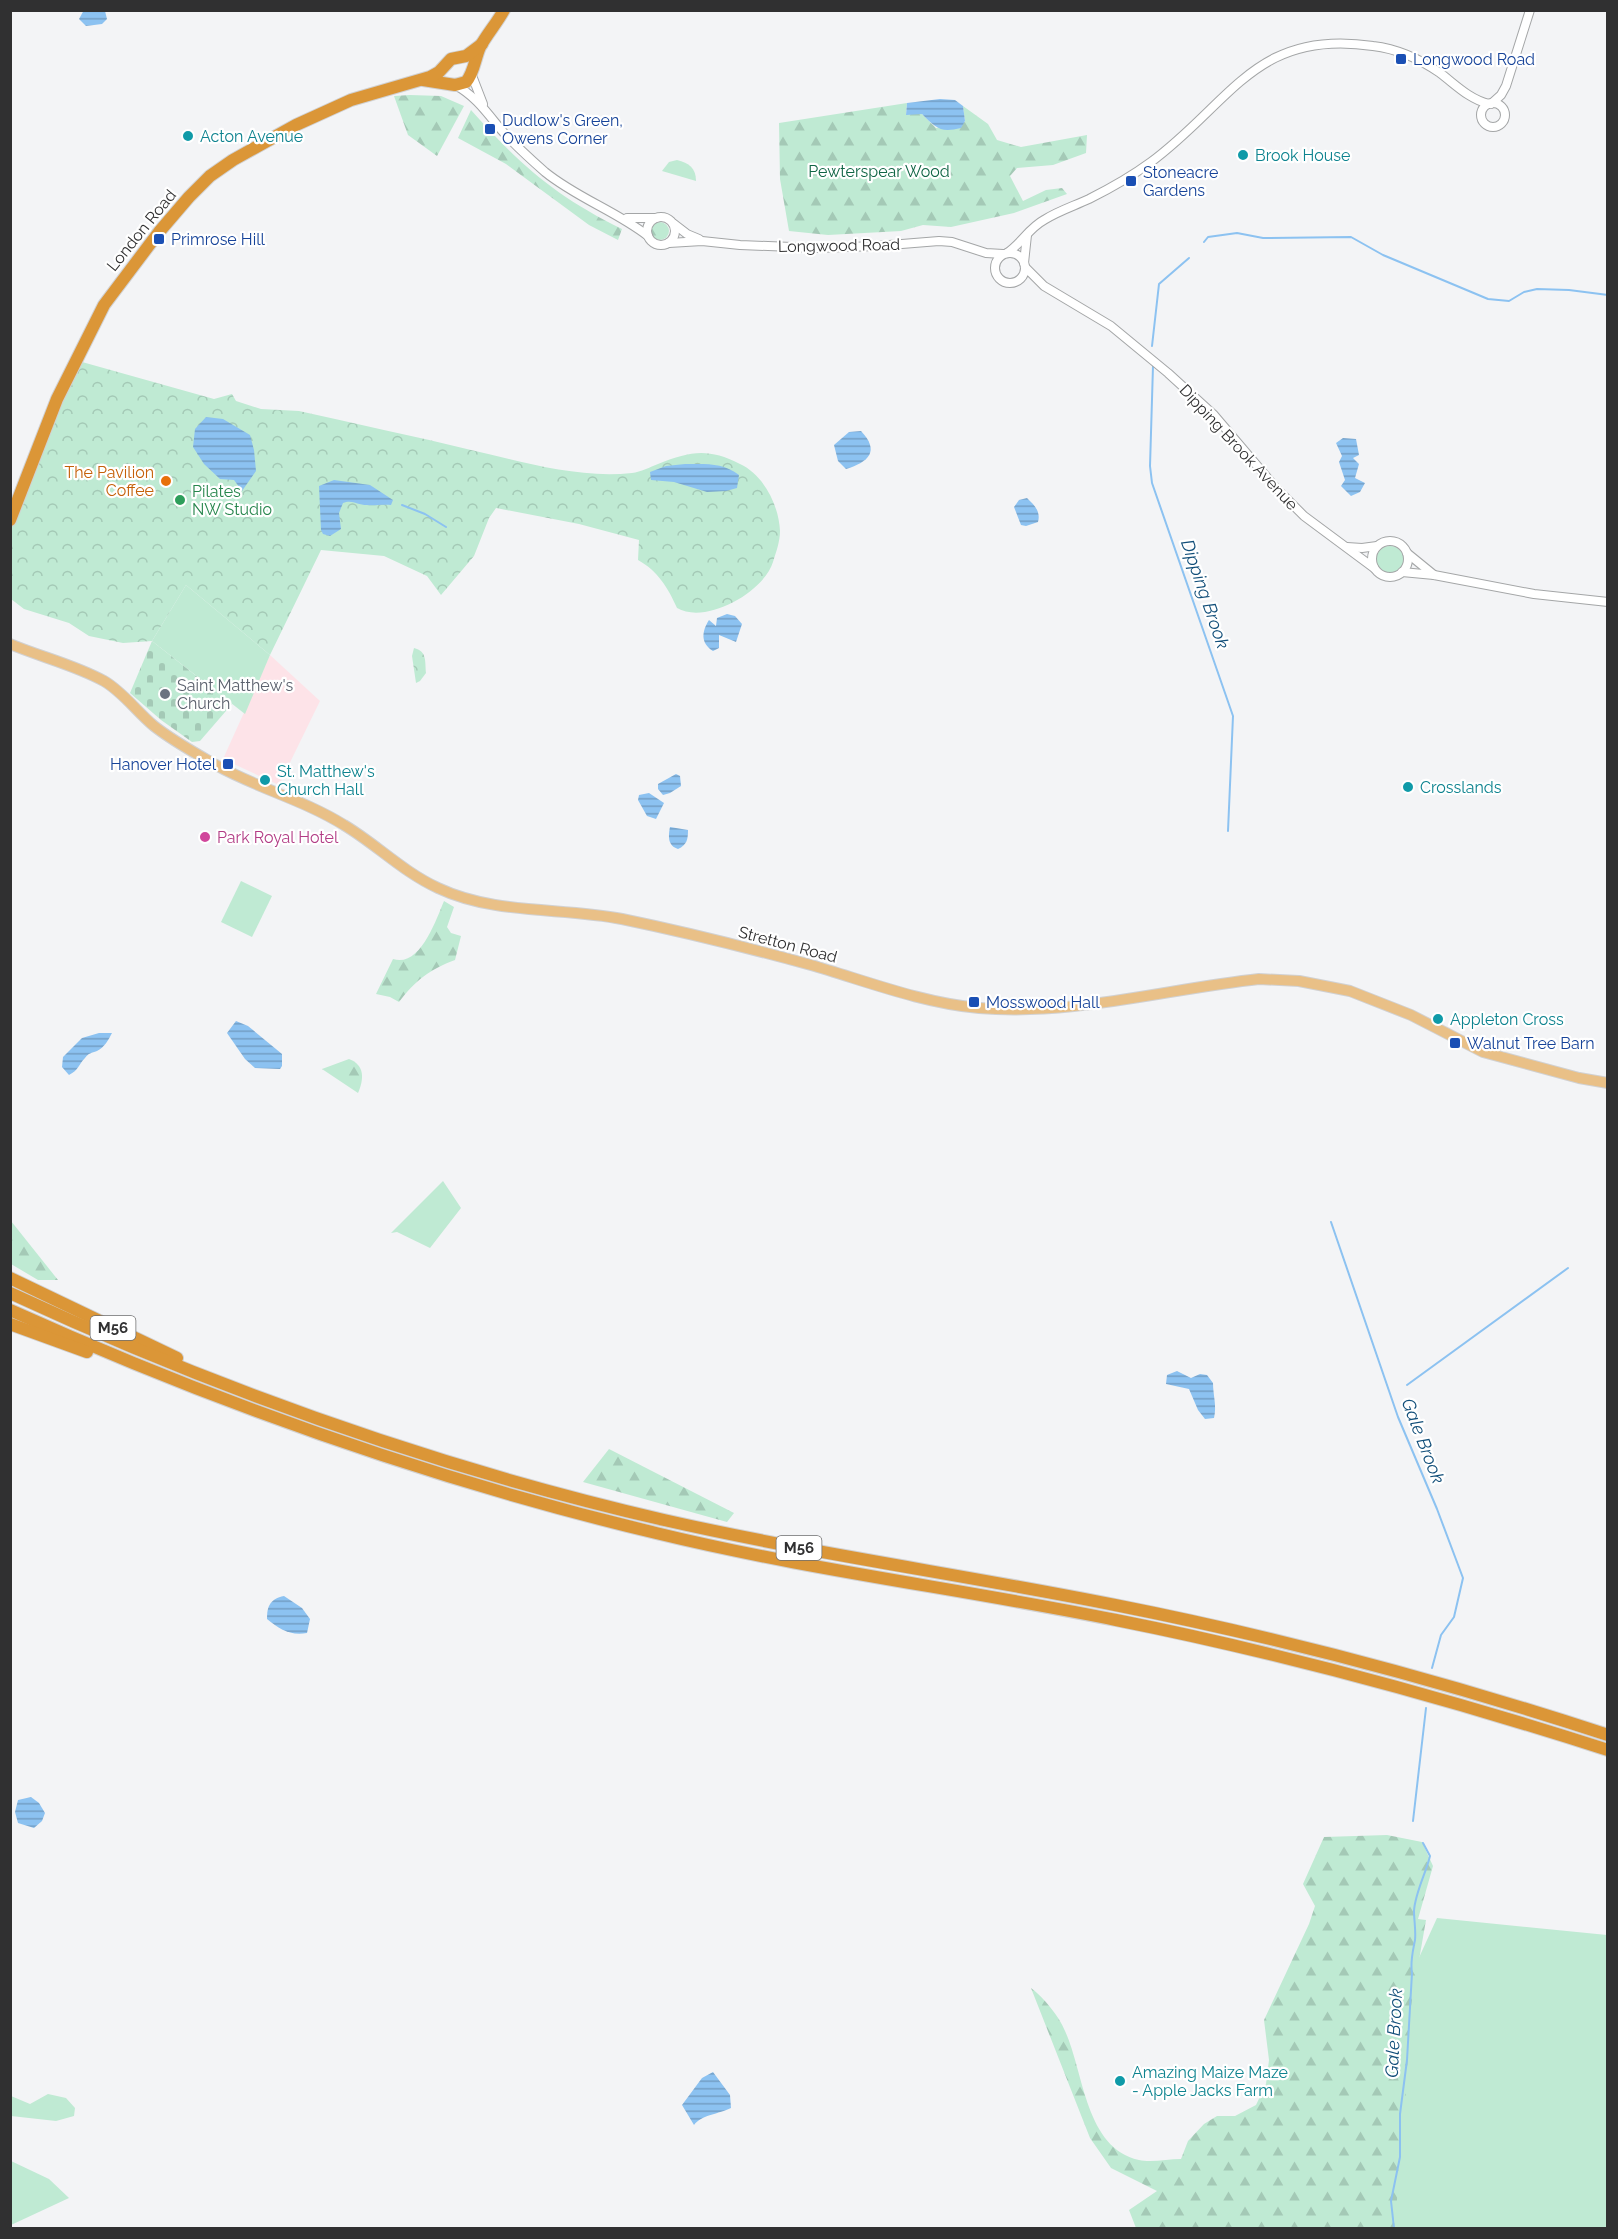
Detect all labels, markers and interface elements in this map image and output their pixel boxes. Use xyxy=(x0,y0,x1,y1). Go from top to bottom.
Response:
place label: Longwood Road xyxy=(1413,50,1535,69)
marker: Longwood Road xyxy=(1394,52,1408,66)
place label: Dudlow's Green, Owens Corner xyxy=(502,111,623,148)
marker: Dudlow's Green, Owens Corner xyxy=(483,122,497,136)
place label: Acton Avenue xyxy=(200,127,303,146)
marker: Acton Avenue xyxy=(181,129,195,143)
place label: Brook House xyxy=(1255,146,1350,165)
marker: Brook House xyxy=(1236,148,1250,162)
park label: Pewterspear Wood xyxy=(808,162,950,181)
place label: Stoneacre Gardens xyxy=(1143,163,1218,200)
marker: Stoneacre Gardens xyxy=(1124,174,1138,188)
street label: London Road xyxy=(103,186,180,275)
place label: Primrose Hill xyxy=(171,230,265,249)
marker: Primrose Hill xyxy=(152,232,166,246)
street label: Longwood Road xyxy=(778,235,900,256)
street label: Dipping Brook Avenue xyxy=(1176,381,1302,514)
place label: The Pavilion Coffee xyxy=(64,463,154,500)
marker: The Pavilion Coffee xyxy=(159,474,173,488)
place label: Pilates NW Studio xyxy=(192,482,272,519)
marker: Pilates NW Studio xyxy=(173,493,187,507)
water label: Dipping Brook xyxy=(1177,536,1234,652)
place label: Saint Matthew's Church xyxy=(177,676,293,713)
marker: Saint Matthew's Church xyxy=(158,687,172,701)
place label: Hanover Hotel xyxy=(110,755,217,774)
marker: Hanover Hotel xyxy=(221,757,235,771)
place label: St. Matthew's Church Hall xyxy=(277,762,375,799)
marker: St. Matthew's Church Hall xyxy=(258,773,272,787)
place label: Crosslands xyxy=(1420,778,1502,797)
marker: Crosslands xyxy=(1401,780,1415,794)
place label: Park Royal Hotel xyxy=(217,828,339,847)
marker: Park Royal Hotel xyxy=(198,830,212,844)
street label: Stretton Road xyxy=(736,922,839,967)
place label: Mosswood Hall xyxy=(986,993,1100,1012)
marker: Mosswood Hall xyxy=(967,995,981,1009)
place label: Appleton Cross xyxy=(1450,1010,1564,1029)
marker: Appleton Cross xyxy=(1431,1012,1445,1026)
place label: Walnut Tree Barn xyxy=(1467,1034,1595,1053)
marker: Walnut Tree Barn xyxy=(1448,1036,1462,1050)
road number: M56 xyxy=(90,1316,136,1340)
water label: Gale Brook xyxy=(1398,1395,1449,1487)
road number: M56 xyxy=(776,1536,822,1560)
water label: Gale Brook xyxy=(1381,1987,1406,2078)
place label: Amazing Maize Maze - Apple Jacks Farm xyxy=(1132,2063,1288,2100)
marker: Amazing Maize Maze - Apple Jacks Farm xyxy=(1113,2074,1127,2088)

